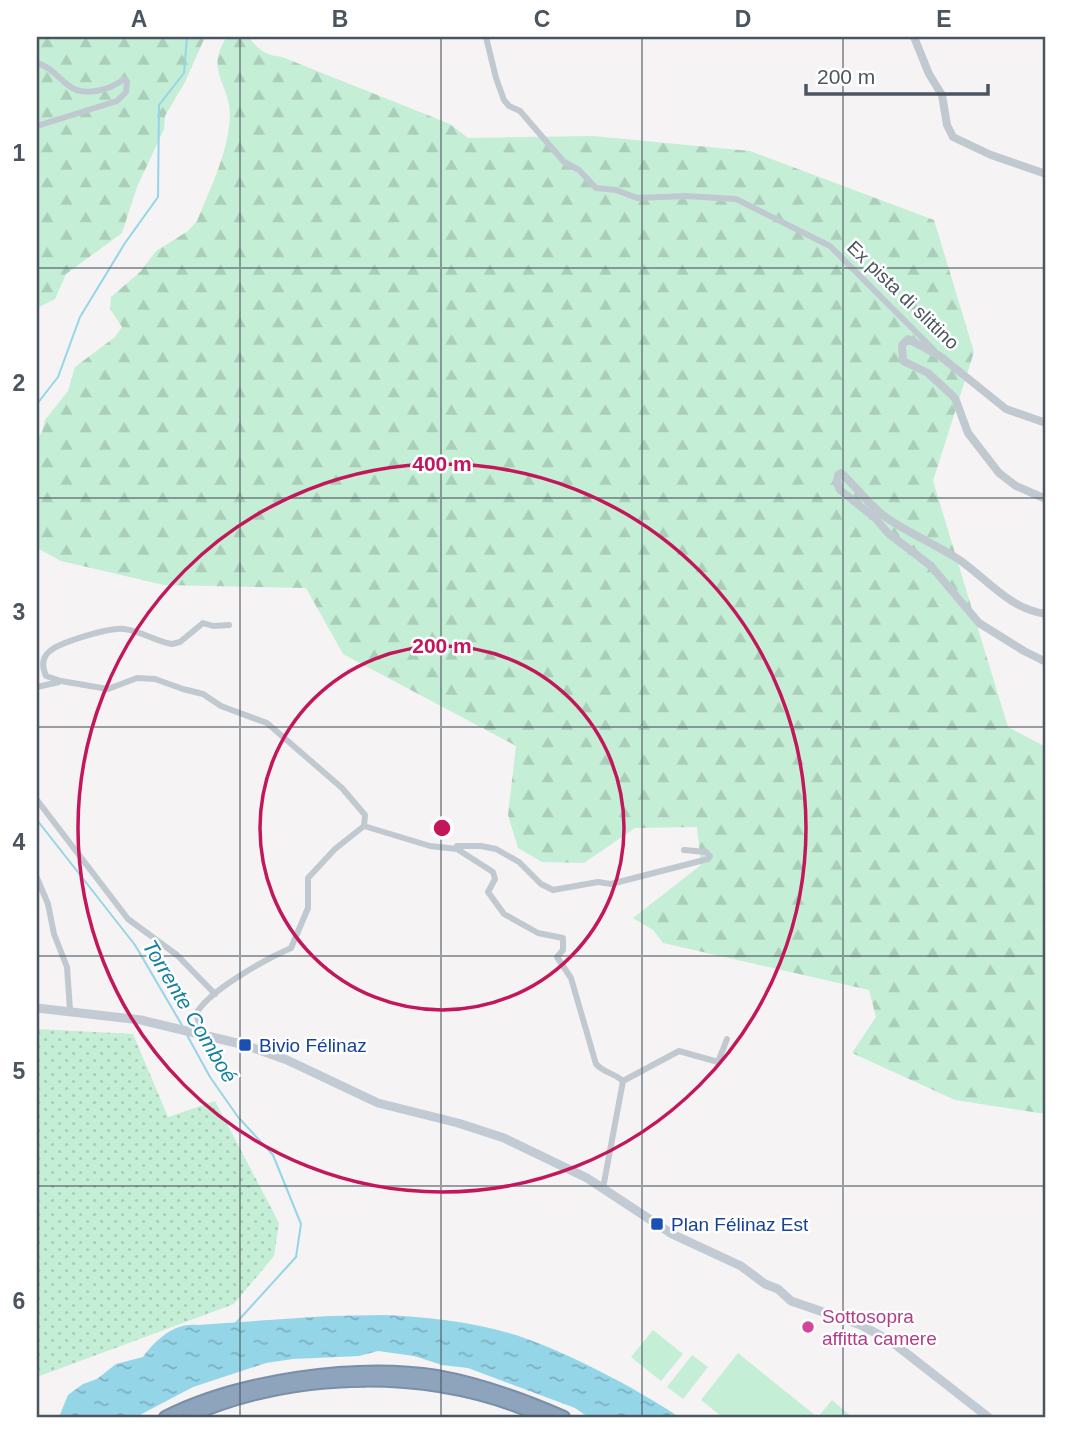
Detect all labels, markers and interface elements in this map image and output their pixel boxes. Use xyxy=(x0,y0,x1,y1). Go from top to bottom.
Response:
text: A xyxy=(131,6,147,32)
text: B xyxy=(332,6,348,32)
text: C xyxy=(534,6,550,32)
text: D xyxy=(735,6,751,32)
text: E xyxy=(936,6,952,32)
scale bar xyxy=(806,52,988,96)
text: 200 m xyxy=(817,65,875,88)
text: 1 xyxy=(13,140,26,166)
street label: Ex pista di slittino xyxy=(843,236,963,354)
text: 2 xyxy=(13,370,25,396)
text: 400 m xyxy=(412,452,472,475)
text: 3 xyxy=(13,599,25,625)
text: 200 m xyxy=(412,634,472,657)
centre of rings xyxy=(430,816,454,840)
text: 4 xyxy=(13,829,26,855)
water label: Torrente Comboé xyxy=(138,935,242,1087)
place label: Bivio Félinaz xyxy=(259,1035,367,1056)
marker: Bivio Félinaz xyxy=(237,1037,253,1053)
text: 5 xyxy=(13,1058,26,1084)
place label: Plan Félinaz Est xyxy=(671,1214,809,1235)
marker: Plan Félinaz Est xyxy=(649,1216,665,1232)
text: 6 xyxy=(13,1288,25,1314)
place label: Sottosopra affitta camere xyxy=(822,1306,937,1349)
marker: Sottosopra affitta camere xyxy=(800,1319,816,1335)

